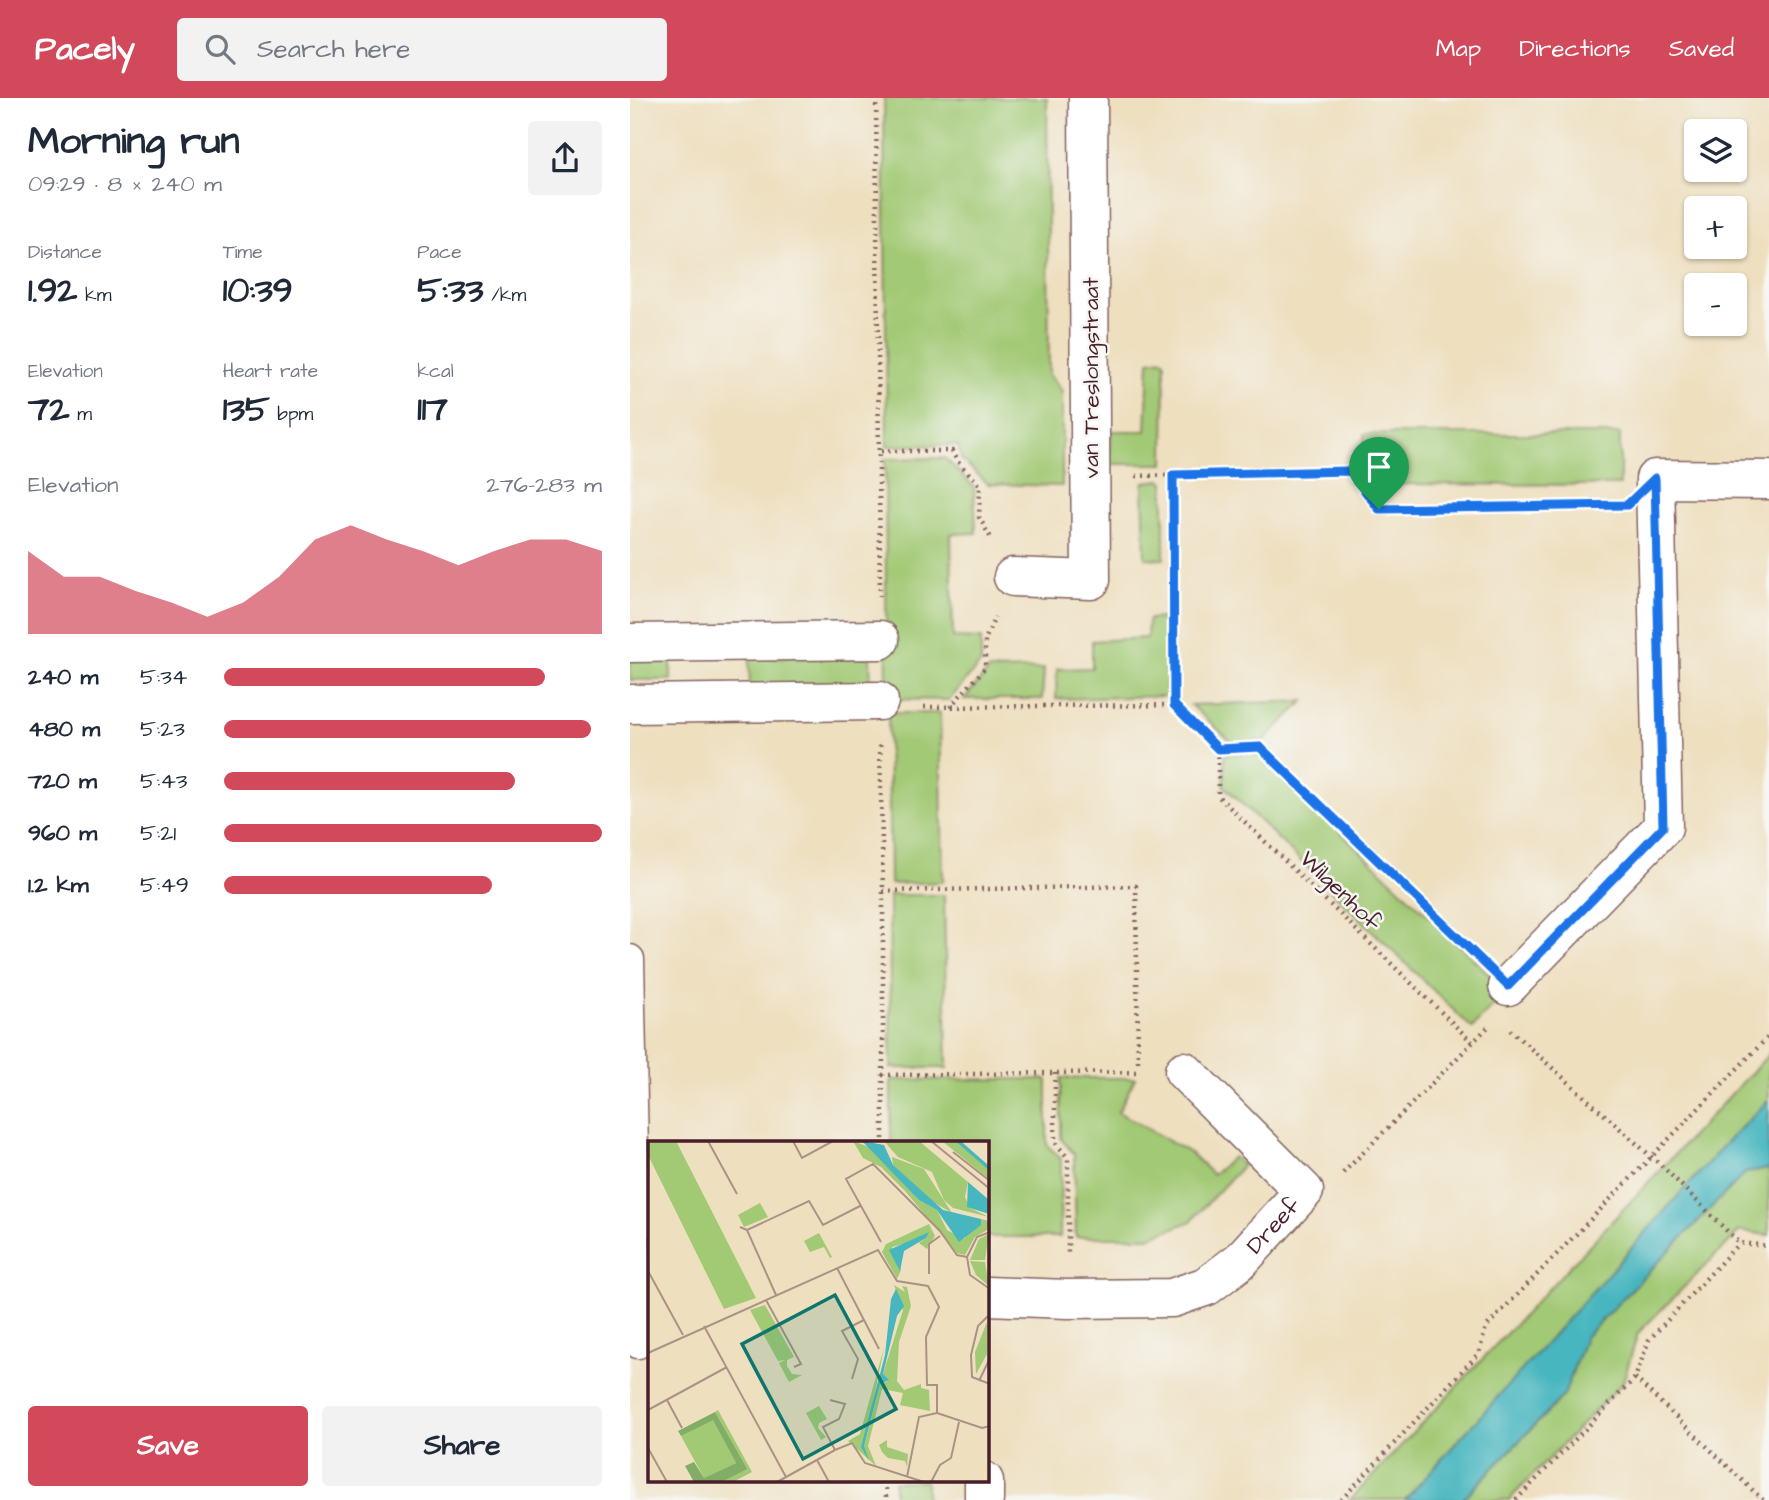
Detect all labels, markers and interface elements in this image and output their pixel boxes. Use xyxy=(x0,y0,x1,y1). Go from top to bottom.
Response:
search box xyxy=(177,18,667,81)
text: Pacely xyxy=(35,26,135,72)
icon: search xyxy=(201,30,239,68)
text: Search here xyxy=(257,31,410,67)
text: Map xyxy=(1436,32,1481,66)
text: Directions xyxy=(1519,32,1631,66)
text: Saved xyxy=(1669,32,1734,66)
text: Morning run xyxy=(28,116,240,168)
map controls xyxy=(1684,119,1747,336)
button: layers xyxy=(1684,119,1747,182)
button: share xyxy=(528,121,602,195)
text: 09:29 · 8 × 240 m xyxy=(28,168,222,200)
button: + xyxy=(1684,196,1747,259)
text: Distance xyxy=(28,239,102,266)
text: Time xyxy=(223,239,262,266)
text: Pace xyxy=(417,239,461,266)
text: 1.92 xyxy=(28,266,77,315)
text: 10:39 xyxy=(223,266,293,315)
text: 5:33 xyxy=(417,266,484,315)
button: − xyxy=(1684,273,1747,336)
street label: van Treslongstraat xyxy=(1075,277,1108,479)
text: km xyxy=(77,282,111,309)
text: /km xyxy=(484,282,526,309)
text: Elevation xyxy=(28,358,103,385)
text: Heart rate xyxy=(223,358,318,385)
text: kcal xyxy=(417,358,454,385)
text: 72 xyxy=(28,385,70,434)
text: 135 xyxy=(223,385,270,434)
text: 117 xyxy=(417,385,448,434)
text: m xyxy=(70,401,92,428)
text: bpm xyxy=(270,401,313,428)
pin xyxy=(1349,437,1409,509)
icon: arrive xyxy=(1360,448,1398,486)
text: Elevation xyxy=(28,469,119,501)
text: 276–283 m xyxy=(486,469,602,501)
text: 240 m xyxy=(28,661,98,693)
text: 5:34 xyxy=(140,661,187,693)
text: 480 m xyxy=(28,713,100,745)
text: 5:23 xyxy=(140,713,185,745)
text: 720 m xyxy=(28,765,97,797)
text: 5:43 xyxy=(140,765,187,797)
text: 960 m xyxy=(28,817,97,849)
text: 5:21 xyxy=(140,817,176,849)
street label: Wilgenhof xyxy=(1292,844,1389,939)
text: 1.2 km xyxy=(28,869,89,901)
text: 5:49 xyxy=(140,869,189,901)
inset map xyxy=(648,1141,989,1482)
street label: Dreef xyxy=(1239,1190,1308,1261)
button: Save xyxy=(28,1406,308,1486)
button: Share xyxy=(322,1406,602,1486)

